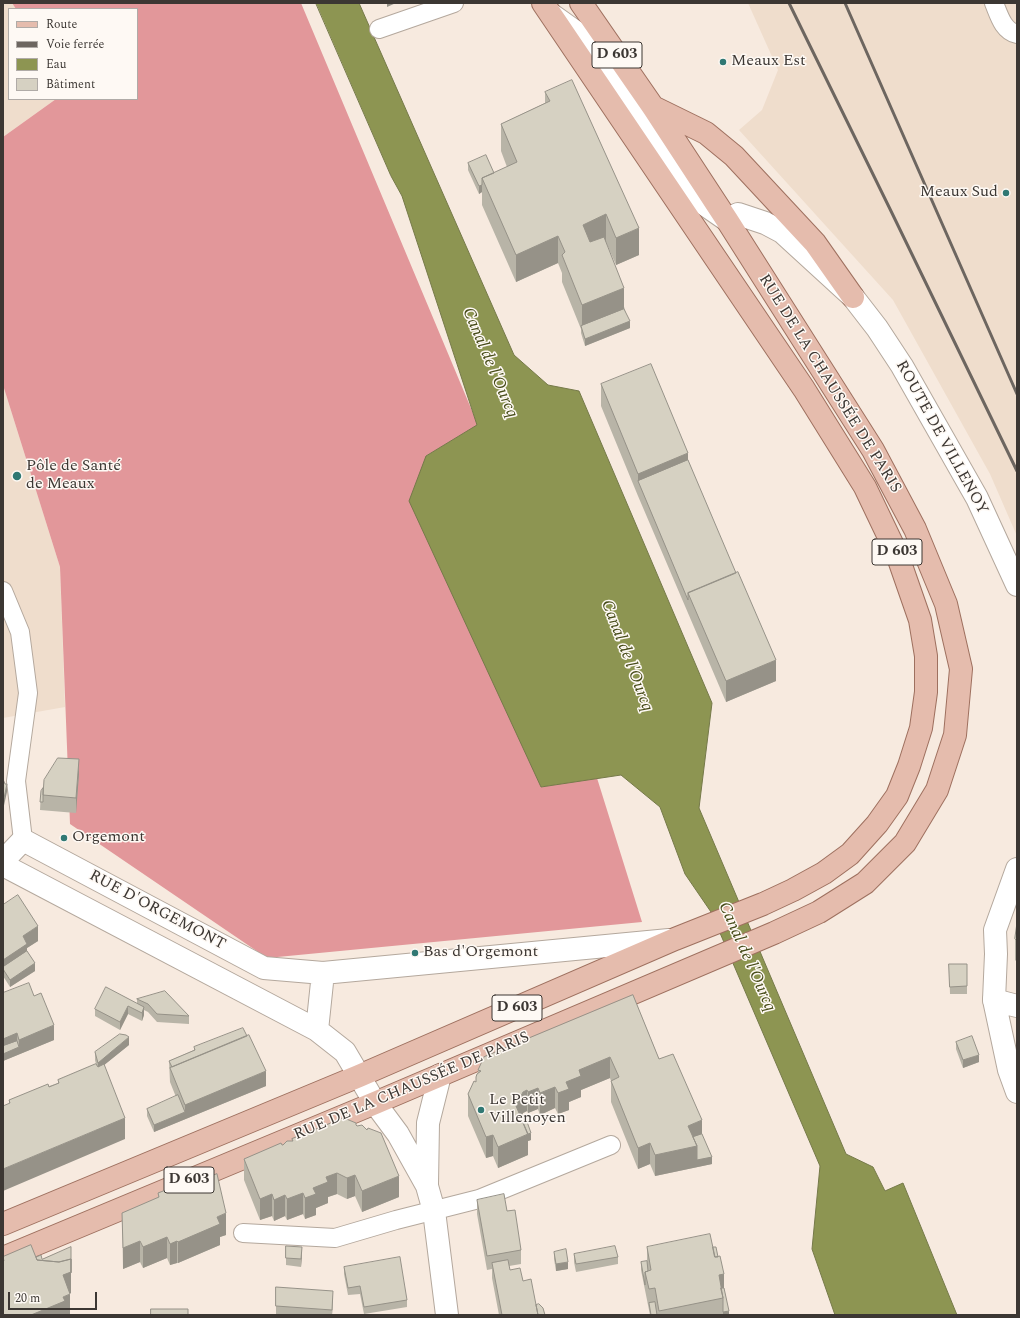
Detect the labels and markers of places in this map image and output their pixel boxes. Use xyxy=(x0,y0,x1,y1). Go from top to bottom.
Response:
place label: Meaux Est xyxy=(731,52,806,72)
marker: Meaux Est xyxy=(718,57,728,67)
place label: Meaux Sud xyxy=(920,183,998,203)
marker: Meaux Sud xyxy=(1001,188,1011,198)
place label: Pôle de Santé de Meaux xyxy=(26,457,121,495)
marker: Pôle de Santé de Meaux xyxy=(11,470,23,482)
place label: Orgemont xyxy=(72,828,145,848)
marker: Orgemont xyxy=(59,833,69,843)
place label: Bas d'Orgemont xyxy=(423,943,538,963)
marker: Bas d'Orgemont xyxy=(410,948,420,958)
place label: Le Petit Villenoyen xyxy=(489,1091,566,1129)
marker: Le Petit Villenoyen xyxy=(476,1105,486,1115)

